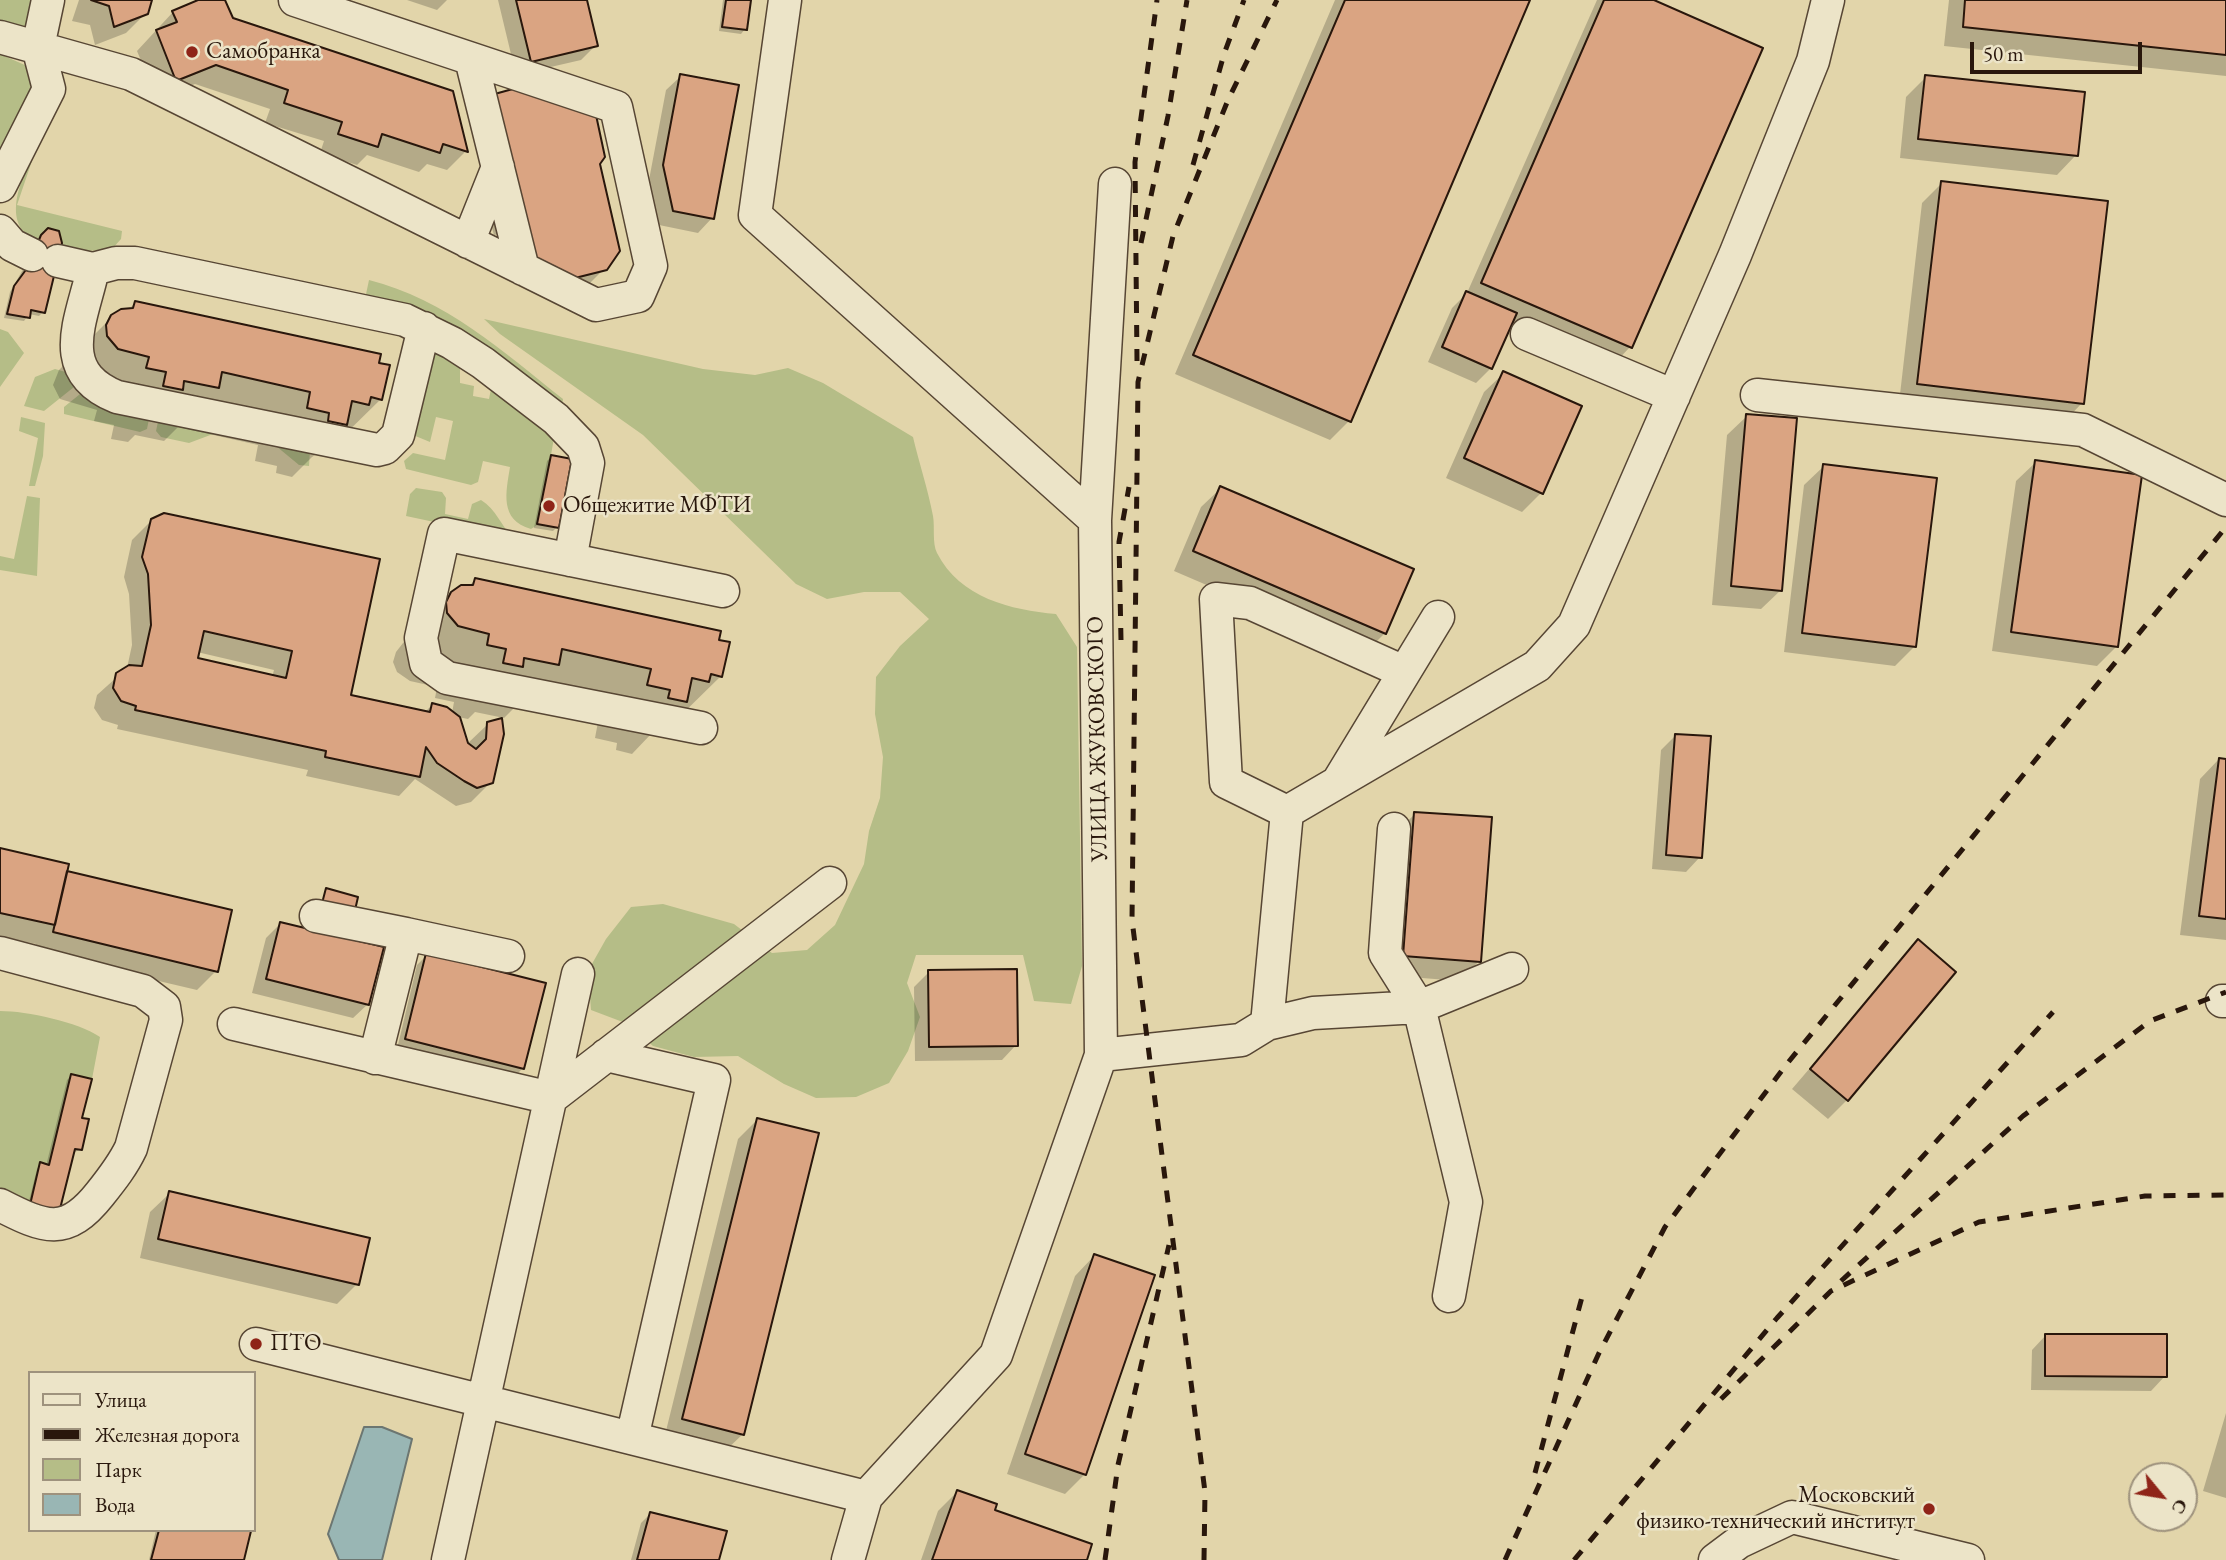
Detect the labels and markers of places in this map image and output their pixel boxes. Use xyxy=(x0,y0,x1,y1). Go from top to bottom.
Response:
place label: Самобранка xyxy=(206,38,321,66)
marker: Самобранка xyxy=(184,44,200,60)
place label: Общежитие МФТИ xyxy=(563,492,751,520)
marker: Общежитие МФТИ xyxy=(541,498,557,514)
place label: ПТО xyxy=(270,1330,322,1358)
marker: ПТО xyxy=(248,1336,264,1352)
place label: Московский физико-технический институт xyxy=(1636,1482,1915,1536)
marker: Московский физико-технический институт xyxy=(1921,1501,1937,1517)

